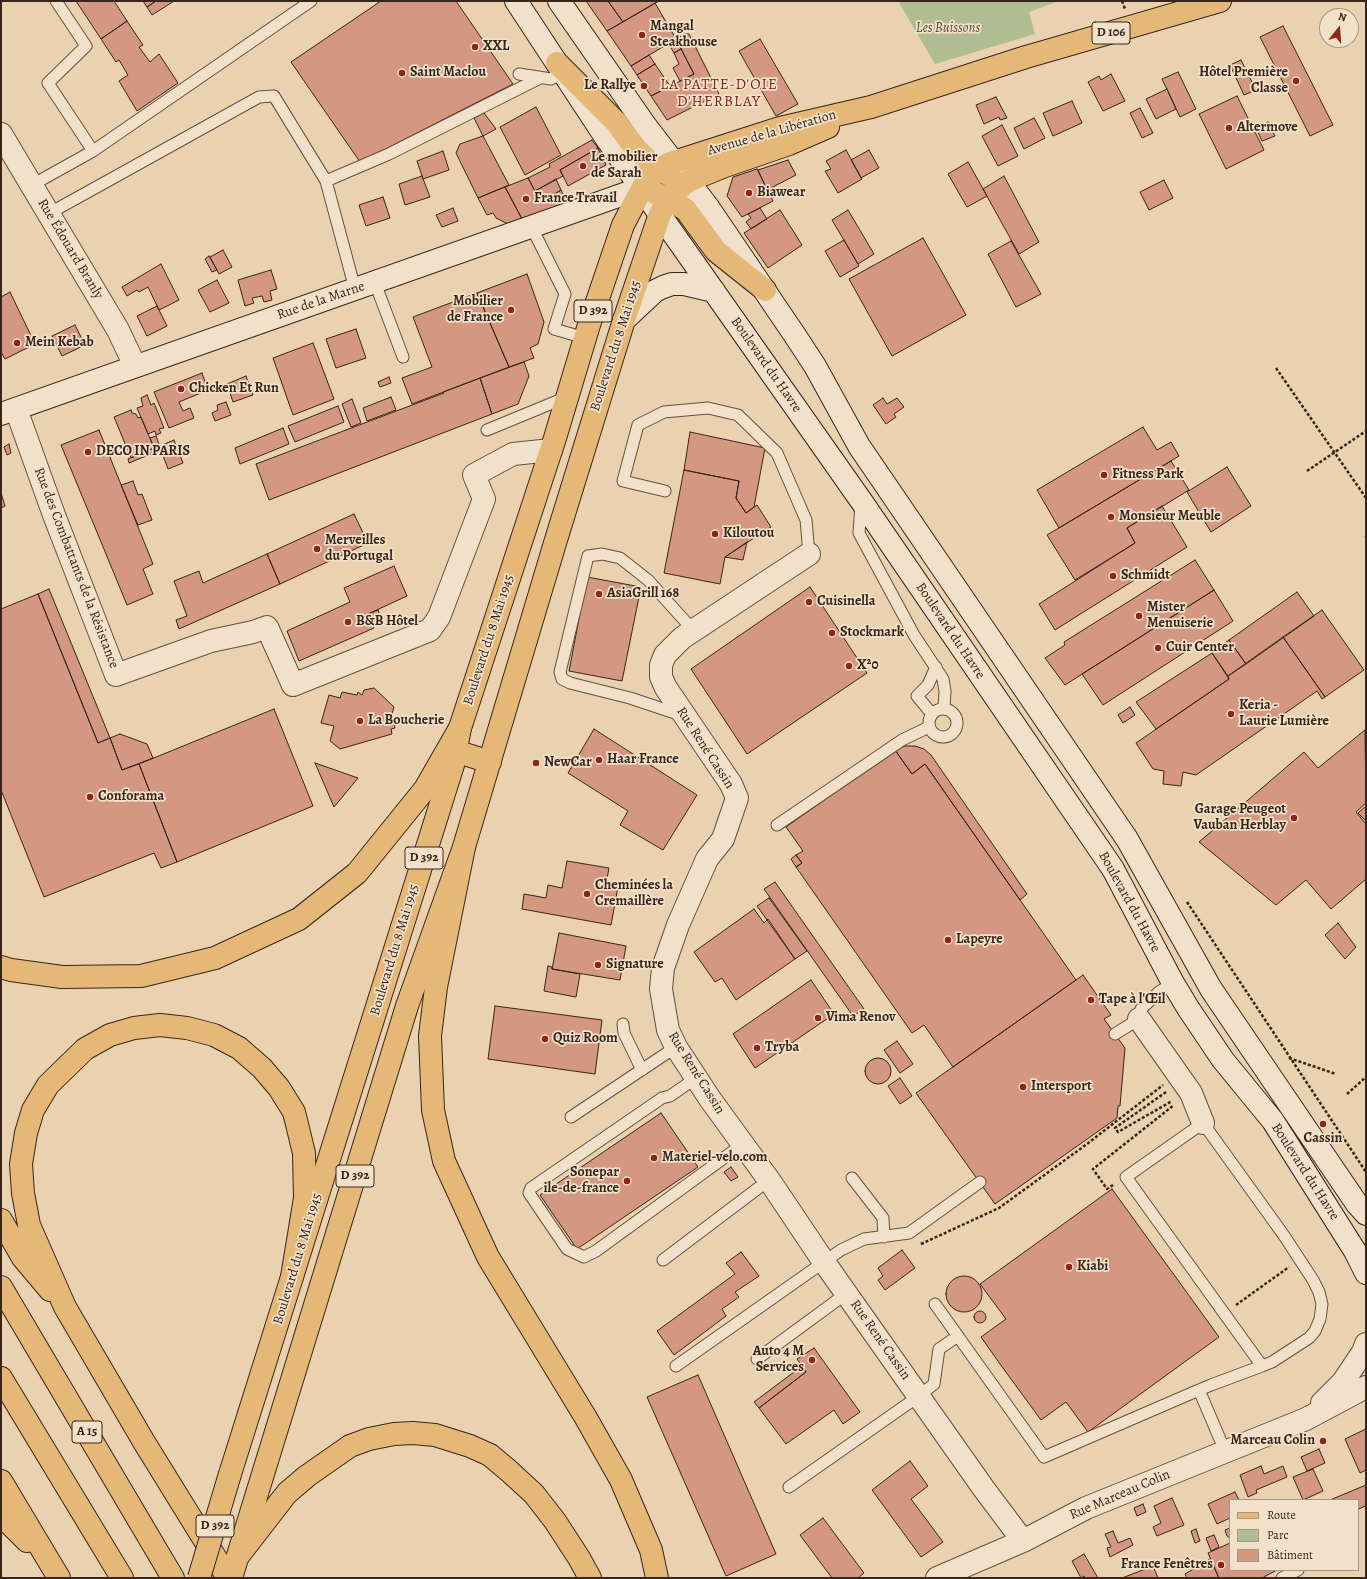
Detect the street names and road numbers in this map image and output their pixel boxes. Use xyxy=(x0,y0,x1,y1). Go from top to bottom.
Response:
road number: D 106 xyxy=(1092,22,1130,44)
street label: Avenue de la Libération xyxy=(706,107,838,159)
street label: Rue Édouard Branly xyxy=(33,196,107,302)
street label: Rue de la Marne xyxy=(275,278,367,324)
street label: Boulevard du 8 Mai 1945 xyxy=(587,279,645,413)
road number: D 392 xyxy=(574,300,612,322)
street label: Boulevard du Havre xyxy=(727,314,805,416)
street label: Rue des Combattants de la Résistance xyxy=(30,465,122,671)
street label: Boulevard du 8 Mai 1945 xyxy=(460,573,518,707)
street label: Boulevard du Havre xyxy=(912,580,988,682)
street label: Rue René Cassin xyxy=(672,704,738,792)
road number: D 392 xyxy=(405,847,443,869)
street label: Boulevard du Havre xyxy=(1094,849,1164,955)
street label: Boulevard du 8 Mai 1945 xyxy=(367,882,423,1018)
street label: Rue René Cassin xyxy=(664,1029,728,1117)
street label: Boulevard du Havre xyxy=(1267,1120,1343,1224)
road number: D 392 xyxy=(336,1165,374,1187)
street label: Boulevard du 8 Mai 1945 xyxy=(270,1191,326,1327)
street label: Rue René Cassin xyxy=(846,1297,914,1383)
road number: A 15 xyxy=(72,1421,102,1443)
street label: Rue Marceau Colin xyxy=(1067,1466,1173,1524)
road number: D 392 xyxy=(196,1515,234,1537)

